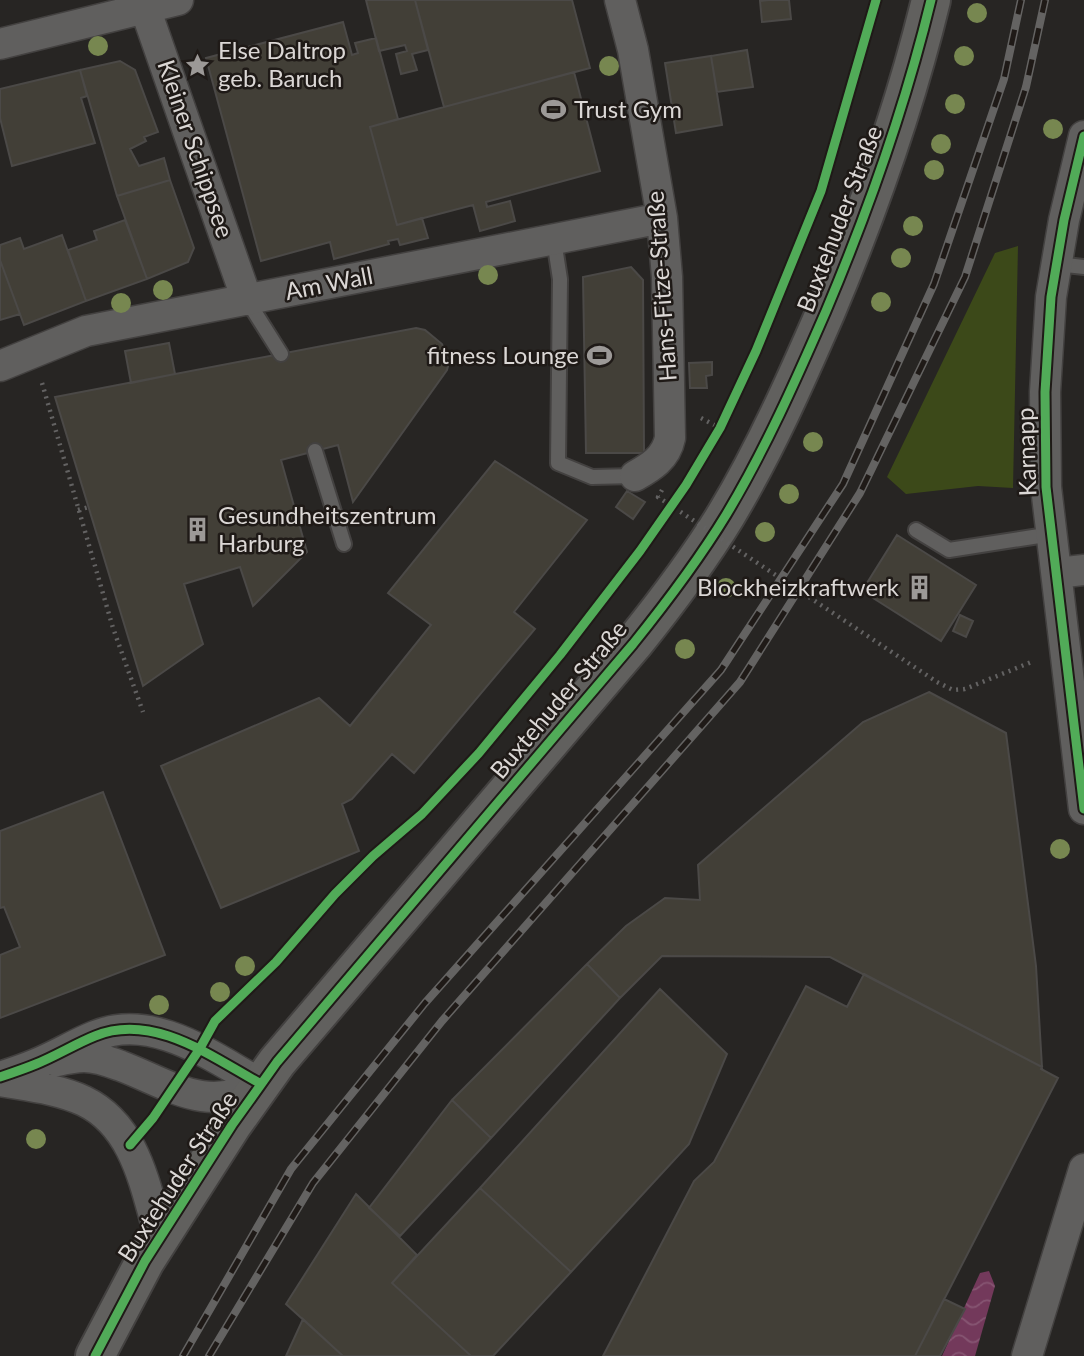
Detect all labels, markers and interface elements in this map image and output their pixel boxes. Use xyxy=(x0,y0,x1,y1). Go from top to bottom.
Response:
place label: Else Daltrop geb. Baruch xyxy=(218,35,346,92)
place icon: Else Daltrop geb. Baruch xyxy=(184,51,212,79)
street label: Kleiner Schippsee xyxy=(152,56,241,241)
place label: Trust Gym xyxy=(574,94,682,123)
sports icon: Trust Gym xyxy=(540,96,568,124)
street label: Buxtehuder Straße xyxy=(790,121,887,316)
street label: Hans-Fitze-Straße xyxy=(639,190,682,382)
street label: Am Wall xyxy=(283,260,375,305)
place label: fitness Lounge xyxy=(427,340,579,369)
sports icon: fitness Lounge xyxy=(585,342,613,370)
street label: Karnapp xyxy=(1009,407,1042,497)
place label: Gesundheitszentrum Harburg xyxy=(218,500,436,557)
building icon: Gesundheitszentrum Harburg xyxy=(184,516,212,544)
place label: Blockheizkraftwerk xyxy=(697,572,900,601)
building icon: Blockheizkraftwerk xyxy=(905,574,933,602)
street label: Buxtehuder Straße xyxy=(483,614,632,784)
street label: Buxtehuder Straße xyxy=(111,1086,243,1267)

